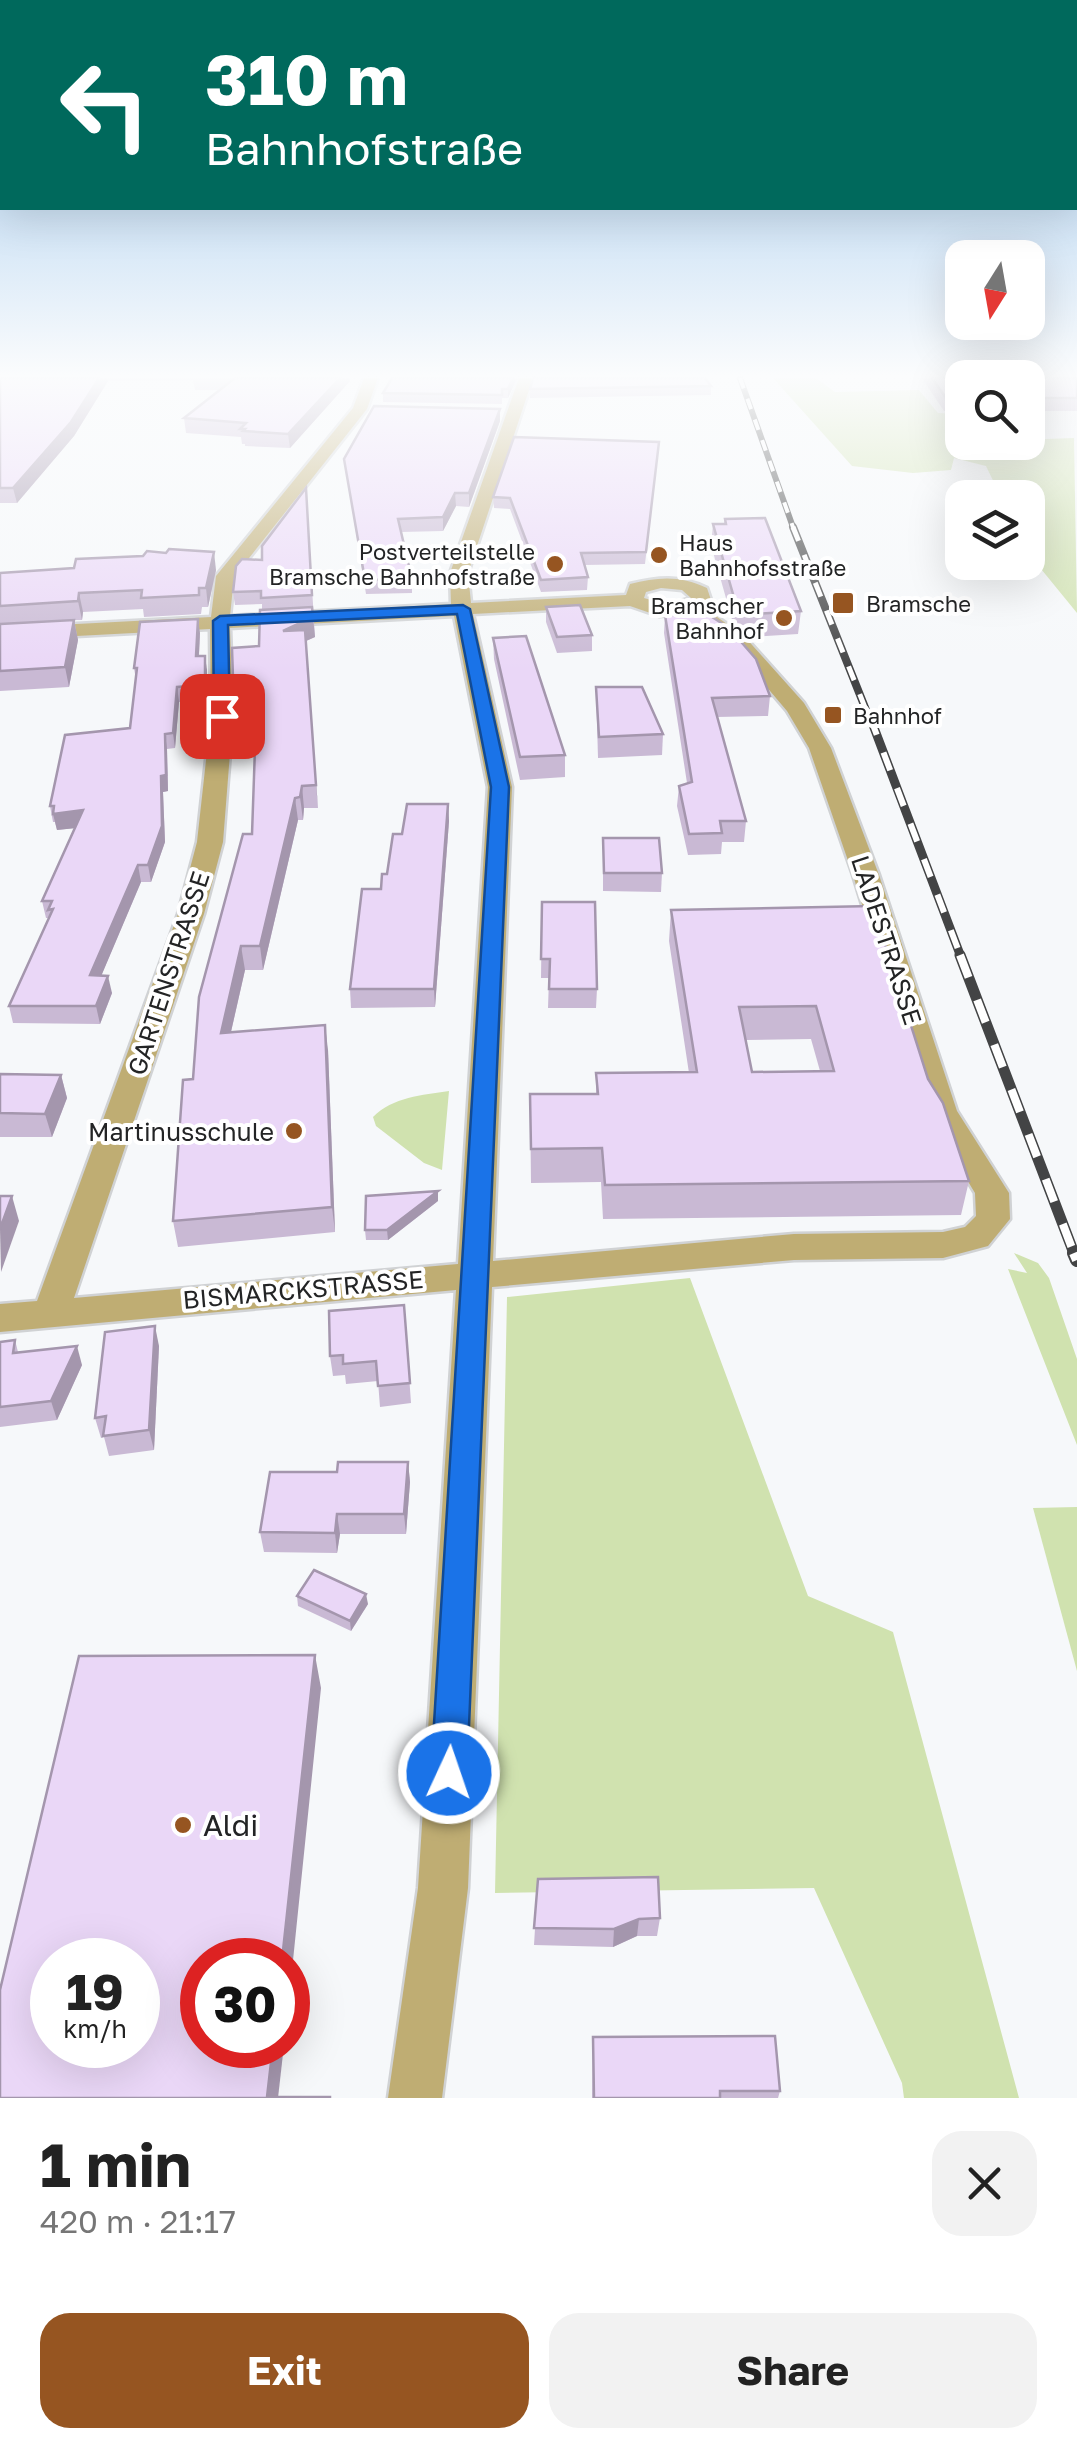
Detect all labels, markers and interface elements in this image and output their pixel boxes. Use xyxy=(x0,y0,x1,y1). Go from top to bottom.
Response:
text: 310 m xyxy=(205,36,408,120)
icon: left xyxy=(40,40,170,170)
text: Bahnhofstraße xyxy=(205,121,523,175)
north arrow xyxy=(945,240,1045,340)
map controls xyxy=(945,240,1045,580)
button: search xyxy=(945,360,1045,460)
button: layers xyxy=(945,480,1045,580)
place label: Haus Bahnhofsstraße xyxy=(679,529,846,581)
place label: Postverteilstelle Bramsche Bahnhofstraße xyxy=(269,538,535,590)
marker: Haus Bahnhofsstraße xyxy=(648,544,670,566)
marker: Postverteilstelle Bramsche Bahnhofstraße xyxy=(544,553,566,575)
marker: Bramsche xyxy=(830,590,856,616)
place label: Bramsche xyxy=(866,590,971,617)
place label: Bramscher Bahnhof xyxy=(650,592,764,644)
marker: Bramscher Bahnhof xyxy=(773,607,795,629)
pin xyxy=(180,674,265,759)
icon: arrive xyxy=(195,689,250,744)
place label: Bahnhof xyxy=(853,702,942,729)
marker: Bahnhof xyxy=(822,704,844,726)
street label: LADESTRASSE xyxy=(845,851,929,1029)
street label: GARTENSTRASSE xyxy=(120,867,216,1079)
place label: Martinusschule xyxy=(88,1116,274,1147)
marker: Martinusschule xyxy=(283,1120,305,1142)
street label: BISMARCKSTRASSE xyxy=(181,1263,425,1315)
position arrow xyxy=(397,1721,501,1825)
place label: Aldi xyxy=(203,1807,258,1843)
marker: Aldi xyxy=(172,1814,194,1836)
speed limit sign: 30 xyxy=(180,1938,310,2068)
text: 19 xyxy=(66,1961,124,2021)
text: km/h xyxy=(63,2013,127,2044)
text: 1 min xyxy=(40,2128,191,2200)
button: close xyxy=(932,2131,1037,2236)
text: 420 m · 21:17 xyxy=(40,2202,236,2240)
button: Exit xyxy=(40,2313,529,2428)
button: Share xyxy=(549,2313,1037,2428)

